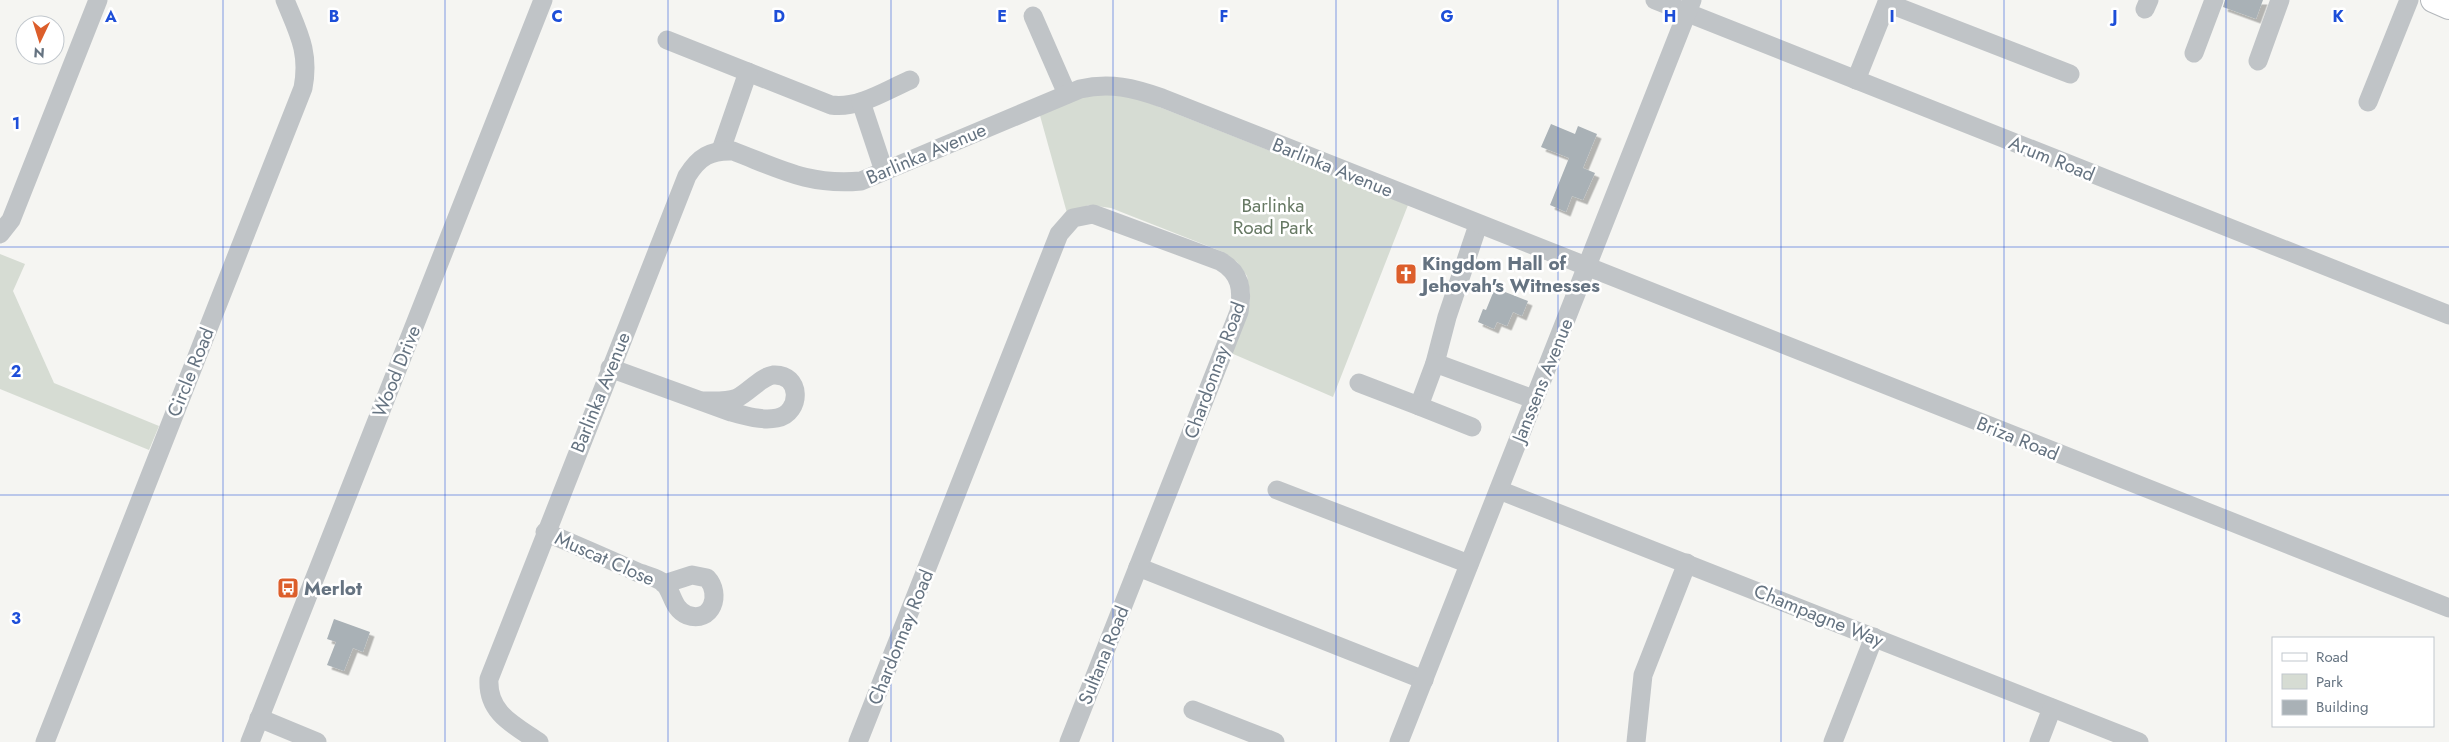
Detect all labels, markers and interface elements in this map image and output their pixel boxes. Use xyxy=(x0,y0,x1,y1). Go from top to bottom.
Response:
text: A xyxy=(104,5,117,28)
text: B xyxy=(329,5,339,28)
text: C xyxy=(551,5,563,28)
text: D xyxy=(773,5,785,28)
text: E xyxy=(997,5,1007,28)
text: F xyxy=(1220,5,1228,28)
text: G xyxy=(1440,5,1454,28)
text: H xyxy=(1664,5,1676,28)
text: I xyxy=(1889,5,1895,28)
text: J xyxy=(2109,5,2118,28)
text: K xyxy=(2332,5,2344,28)
north arrow xyxy=(15,15,65,65)
text: N xyxy=(33,43,45,63)
text: 1 xyxy=(12,112,20,135)
street label: Barlinka Avenue xyxy=(862,116,991,191)
street label: Arum Road xyxy=(2005,129,2099,188)
street label: Barlinka Avenue xyxy=(1268,131,1397,204)
park label: Barlinka Road Park xyxy=(1233,192,1314,241)
place label: Kingdom Hall of Jehovah's Witnesses xyxy=(1418,250,1600,299)
church icon: Kingdom Hall of Jehovah's Witnesses xyxy=(1394,262,1418,286)
street label: Chardonnay Road xyxy=(1177,298,1252,442)
street label: Janssens Avenue xyxy=(1504,314,1580,449)
street label: Wood Drive xyxy=(366,321,427,421)
street label: Circle Road xyxy=(160,324,221,421)
street label: Barlinka Avenue xyxy=(564,328,637,457)
text: 2 xyxy=(11,360,21,383)
street label: Briza Road xyxy=(1973,410,2063,467)
street label: Muscat Close xyxy=(551,524,659,593)
street label: Chardonnay Road xyxy=(861,565,940,709)
place label: Merlot xyxy=(304,575,362,602)
bus stop icon: Merlot xyxy=(276,576,300,600)
street label: Champagne Way xyxy=(1750,577,1888,654)
street label: Sultana Road xyxy=(1071,602,1136,709)
text: 3 xyxy=(11,607,21,630)
legend xyxy=(2272,637,2434,727)
text: Road xyxy=(2316,646,2348,668)
text: Park xyxy=(2316,671,2343,693)
text: Building xyxy=(2316,696,2368,718)

